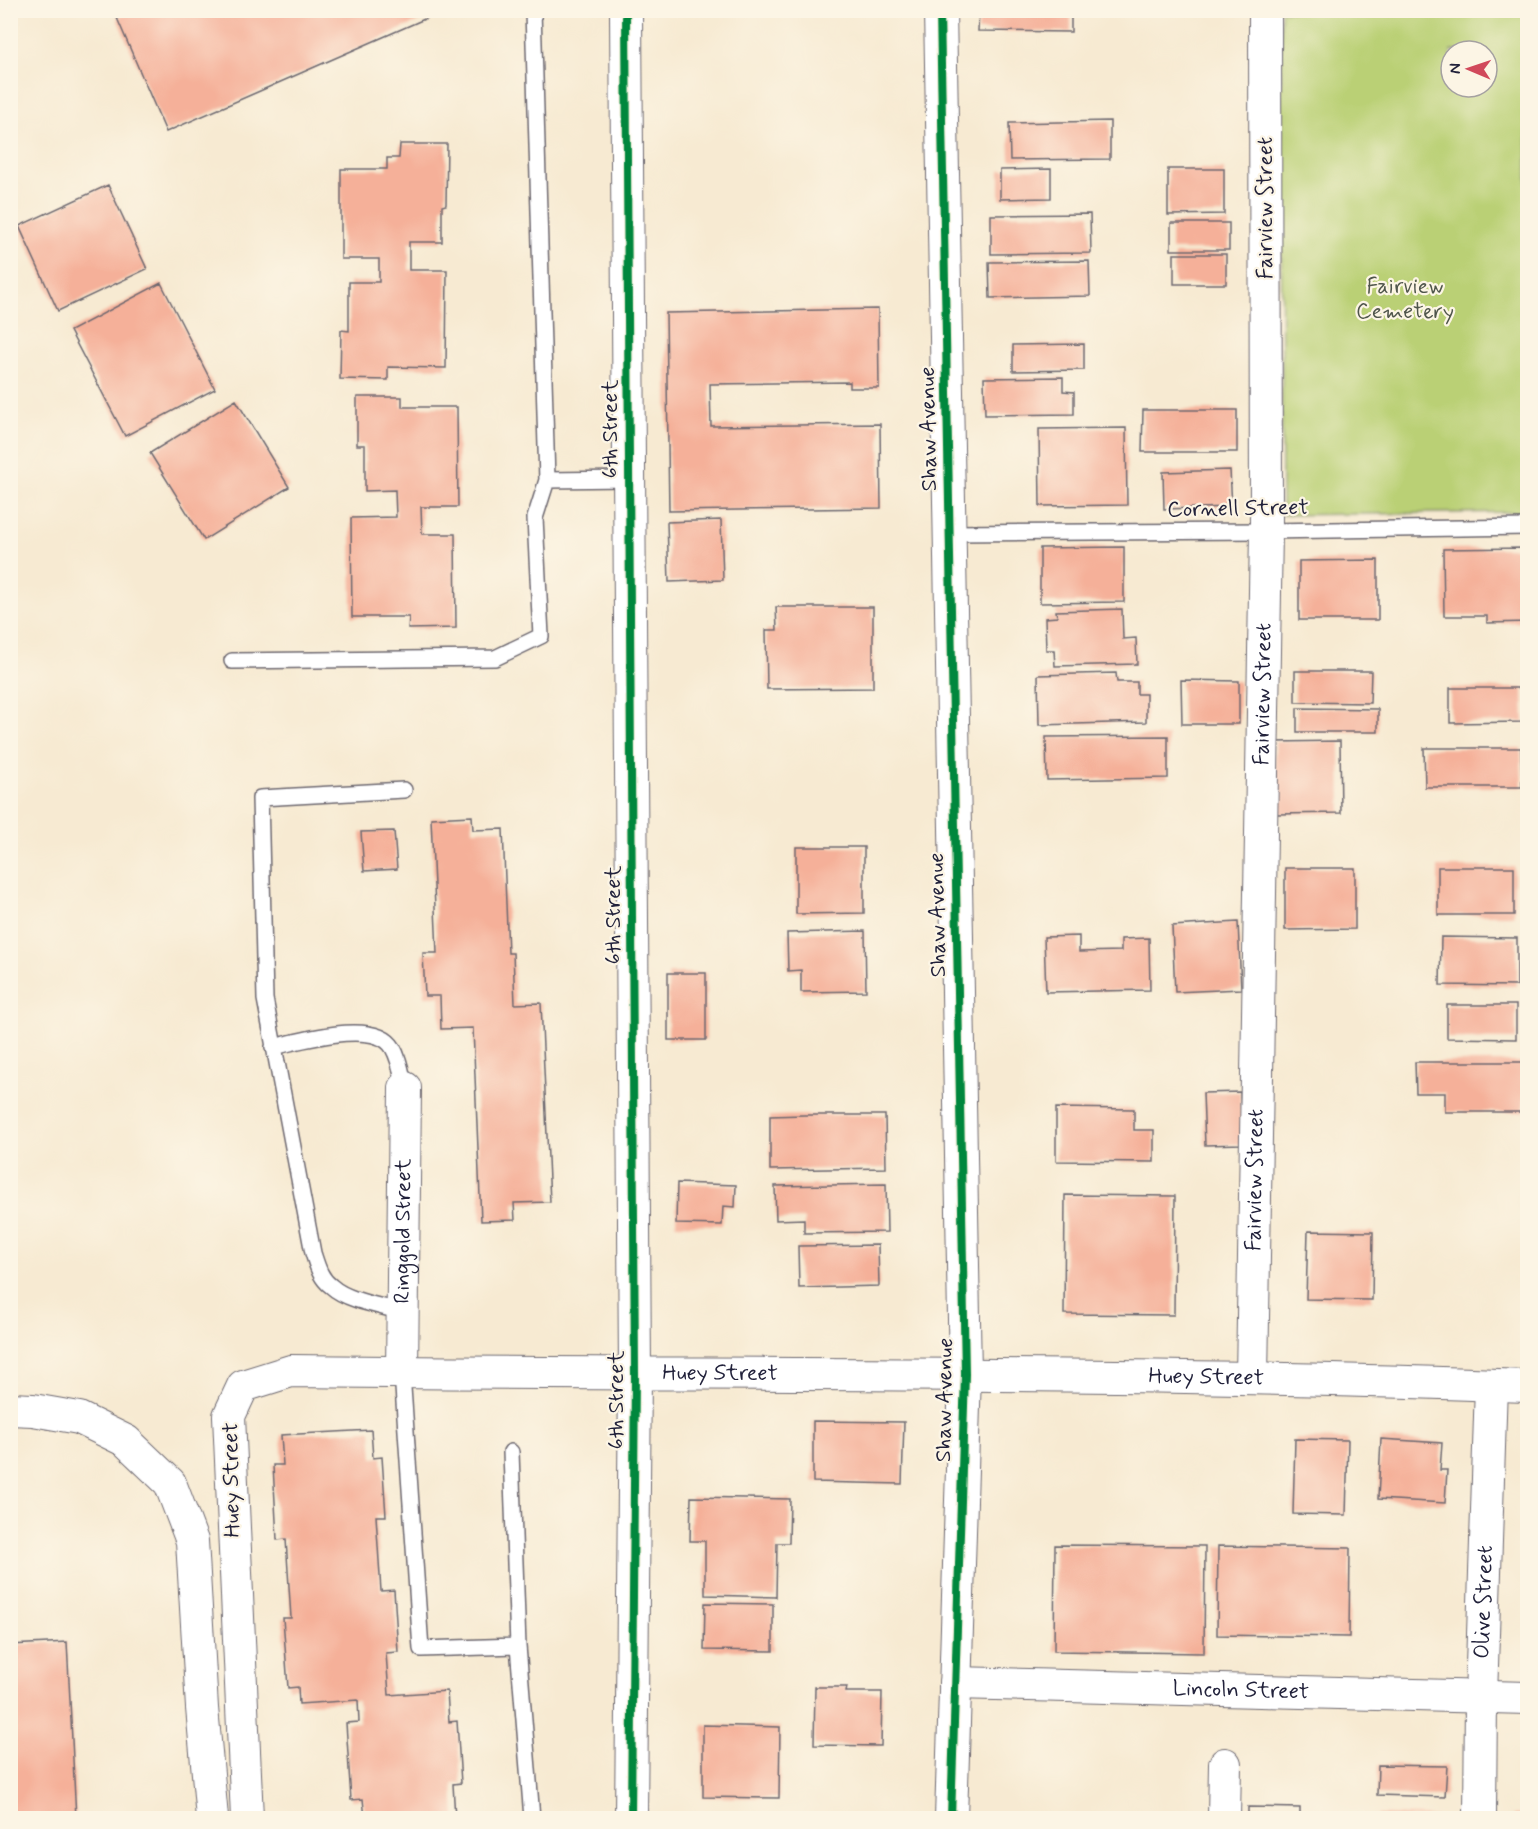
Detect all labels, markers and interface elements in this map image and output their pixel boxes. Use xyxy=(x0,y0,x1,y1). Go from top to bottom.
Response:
north arrow xyxy=(1439,39,1499,99)
text: N xyxy=(1445,63,1466,74)
street label: Fairview Street xyxy=(1252,137,1280,279)
park label: Fairview Cemetery xyxy=(1356,273,1454,326)
street label: Shaw Avenue xyxy=(914,366,944,492)
street label: 6th Street xyxy=(597,380,625,478)
street label: Cornell Street xyxy=(1167,494,1309,524)
street label: Fairview Street xyxy=(1248,623,1278,766)
street label: Shaw Avenue xyxy=(923,852,953,978)
street label: 6th Street xyxy=(600,866,628,964)
street label: Fairview Street xyxy=(1240,1109,1270,1251)
street label: Ringgold Street xyxy=(389,1158,420,1304)
street label: Shaw Avenue xyxy=(930,1337,960,1463)
street label: 6th Street xyxy=(603,1351,631,1449)
street label: Huey Street xyxy=(662,1359,778,1388)
street label: Huey Street xyxy=(1148,1363,1264,1392)
street label: Huey Street xyxy=(217,1422,247,1538)
street label: Olive Street xyxy=(1468,1545,1500,1659)
street label: Lincoln Street xyxy=(1172,1675,1310,1706)

